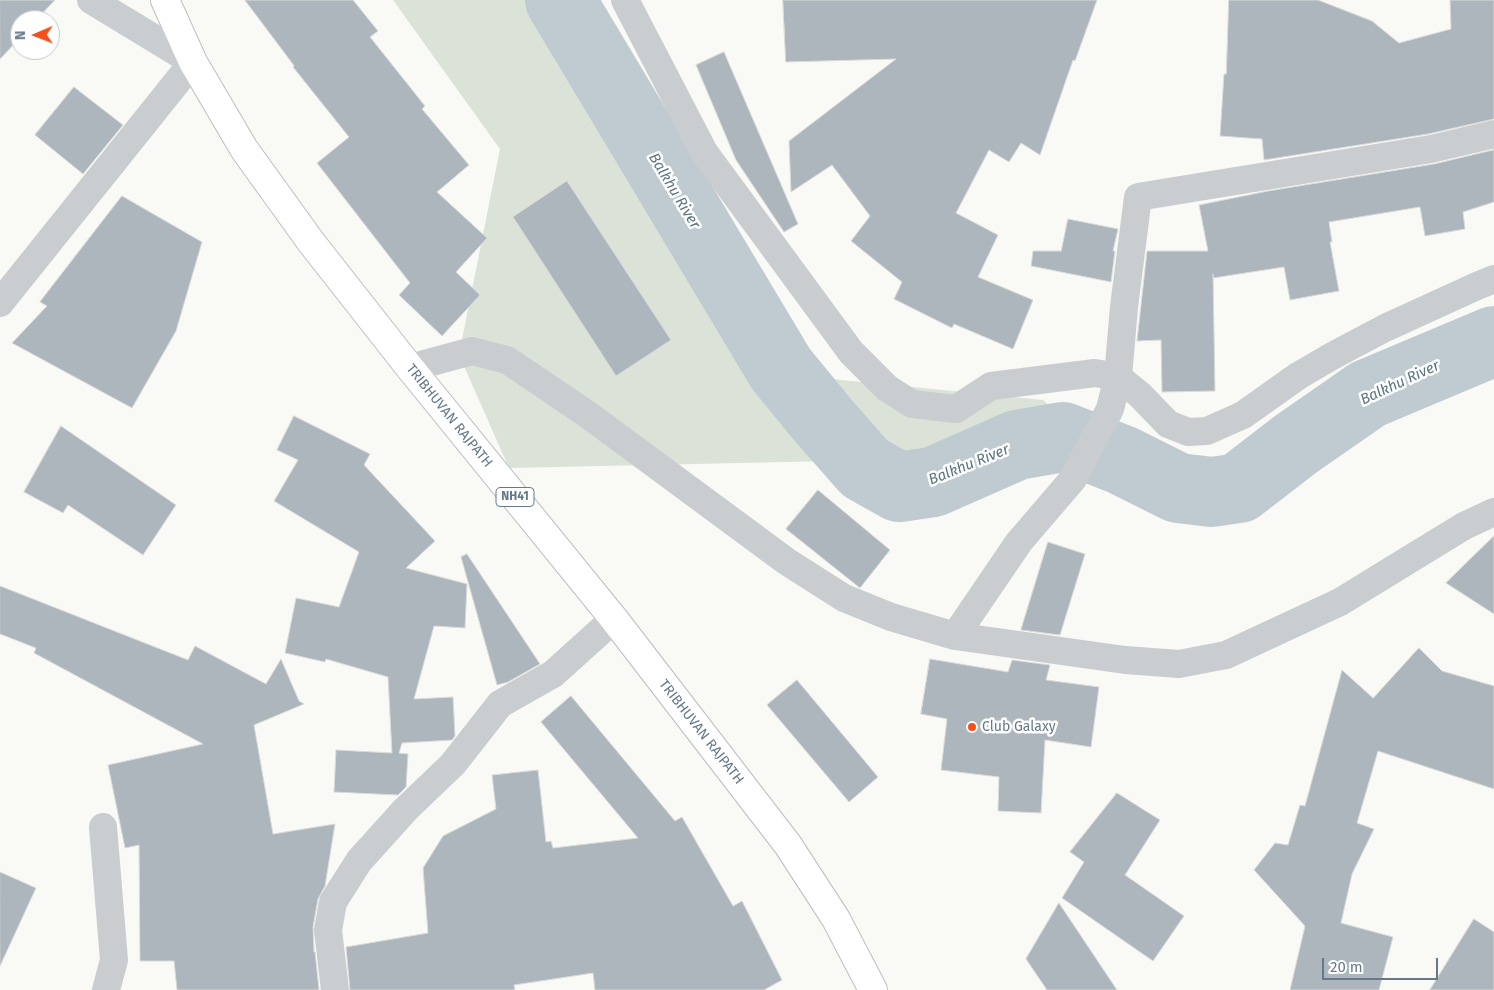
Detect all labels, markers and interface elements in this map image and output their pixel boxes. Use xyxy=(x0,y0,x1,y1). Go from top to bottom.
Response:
north arrow xyxy=(10,10,60,60)
text: N xyxy=(12,30,29,40)
water label: Balkhu River xyxy=(644,150,704,232)
water label: Balkhu River xyxy=(1358,357,1442,409)
street label: TRIBHUVAN RAJPATH xyxy=(402,361,496,471)
water label: Balkhu River xyxy=(926,441,1012,489)
road number: NH41 xyxy=(496,488,534,507)
street label: TRIBHUVAN RAJPATH xyxy=(655,676,747,788)
place label: Club Galaxy xyxy=(982,719,1056,735)
marker: Club Galaxy xyxy=(966,721,978,733)
scale bar xyxy=(1324,948,1440,980)
text: 20 m xyxy=(1330,958,1363,976)

